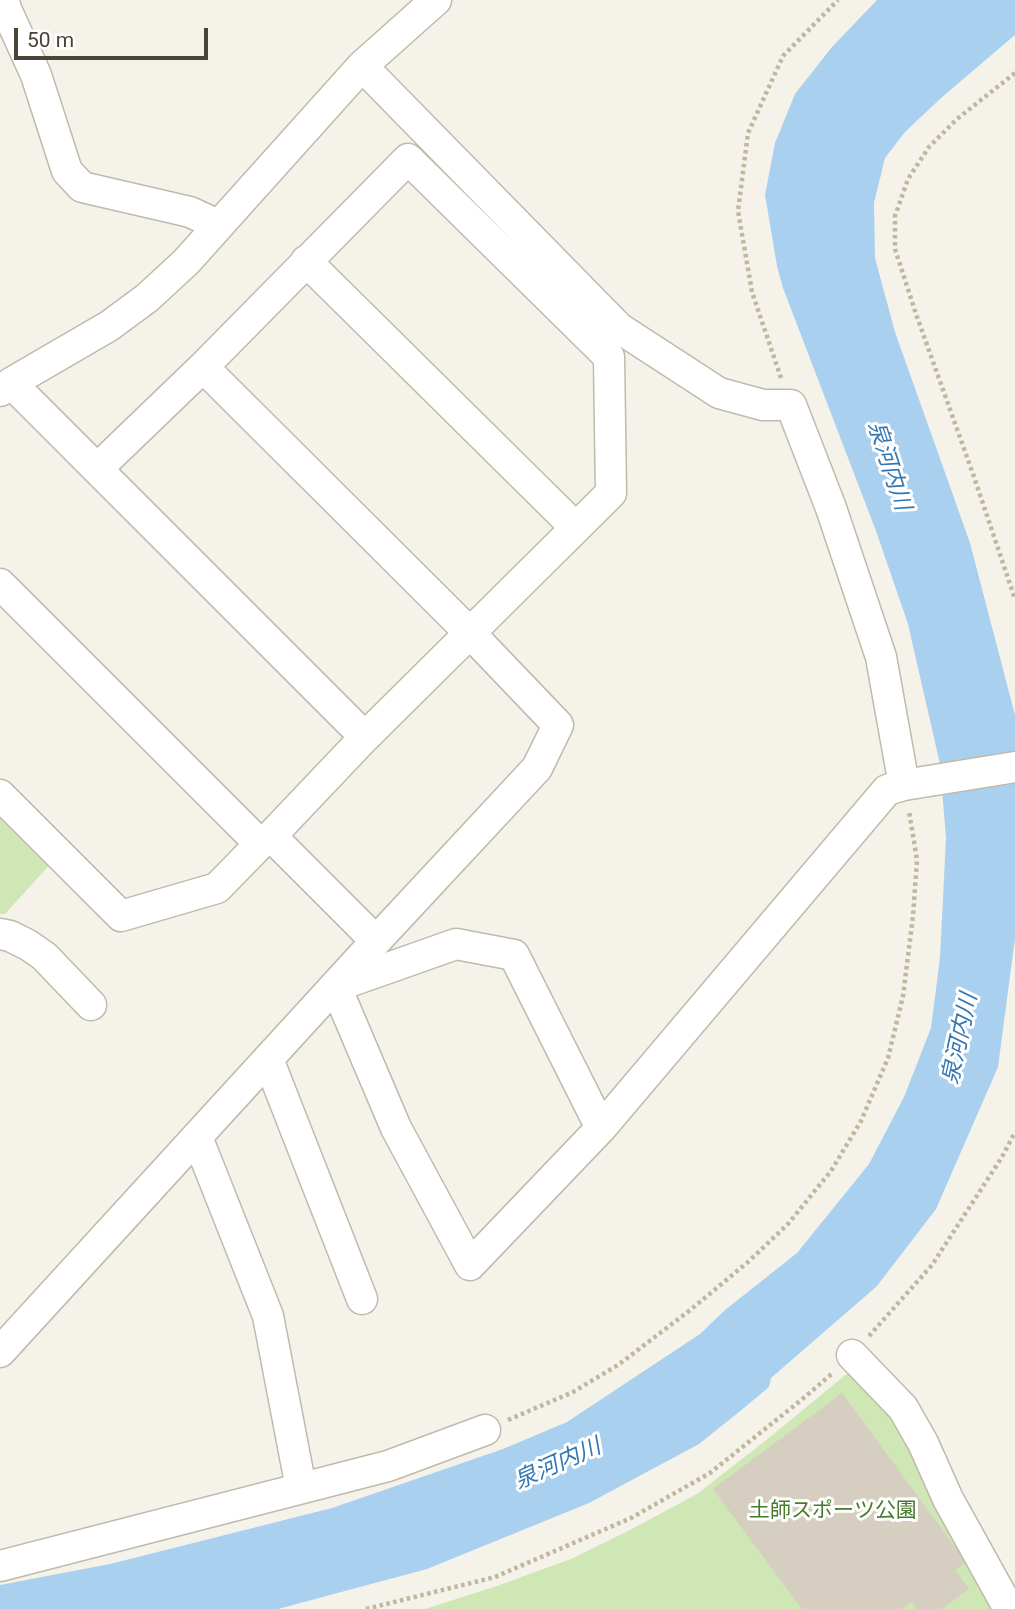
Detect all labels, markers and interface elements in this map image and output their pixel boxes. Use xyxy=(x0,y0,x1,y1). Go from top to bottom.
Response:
scale bar xyxy=(18,14,212,58)
text: 50 m xyxy=(27,28,74,52)
water label: 泉河内川 xyxy=(861,418,915,514)
water label: 泉河内川 xyxy=(938,991,984,1087)
water label: 泉河内川 xyxy=(510,1434,606,1496)
park label: 土師スポーツ公園 xyxy=(749,1499,917,1525)

